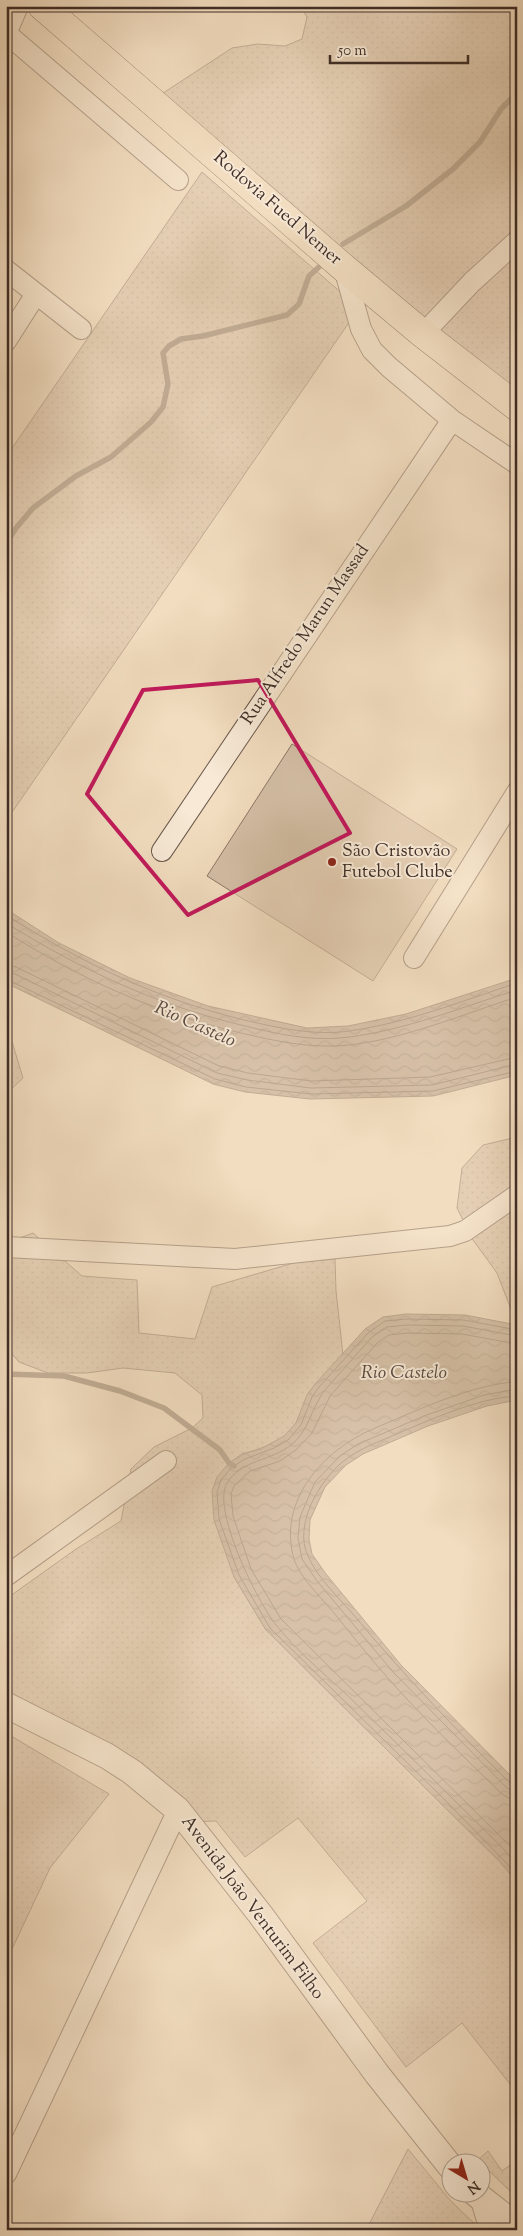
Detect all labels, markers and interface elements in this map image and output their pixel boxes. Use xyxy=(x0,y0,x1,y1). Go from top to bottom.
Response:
scale bar xyxy=(330,32,468,64)
text: 50 m xyxy=(337,41,367,62)
street label: Rodovia Fued Nemer xyxy=(207,146,347,272)
street label: Rua Alfredo Marun Massad xyxy=(236,539,376,731)
place label: São Cristovão Futebol Clube xyxy=(342,839,453,886)
marker: São Cristovão Futebol Clube xyxy=(326,856,338,868)
water label: Rio Castelo xyxy=(150,995,240,1055)
water label: Rio Castelo xyxy=(361,1360,447,1387)
street label: Avenida João Venturim Filho xyxy=(174,1811,330,2006)
north arrow xyxy=(440,2154,490,2204)
text: N xyxy=(462,2175,483,2198)

